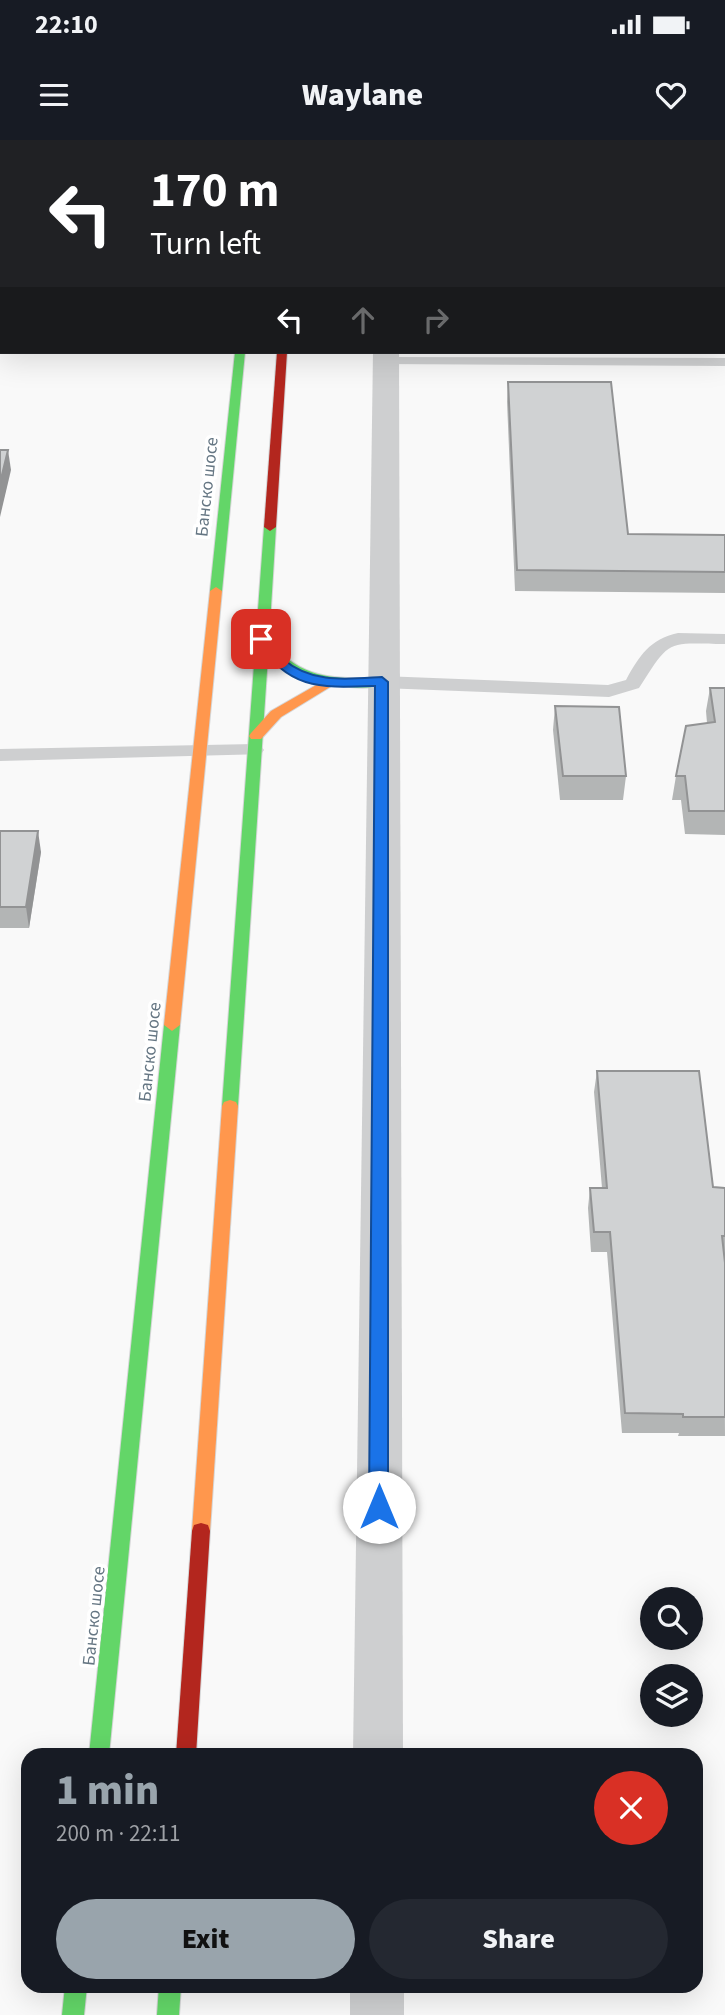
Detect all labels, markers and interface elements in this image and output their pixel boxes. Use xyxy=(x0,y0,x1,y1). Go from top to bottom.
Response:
text: 22:10 xyxy=(35,6,98,43)
text: Waylane xyxy=(302,72,423,118)
icon: menu xyxy=(35,76,73,114)
icon: heart xyxy=(652,76,690,114)
text: 170 m xyxy=(150,156,279,226)
icon: left xyxy=(35,168,126,259)
text: Turn left xyxy=(150,221,261,267)
icon: left xyxy=(271,301,309,339)
icon: ahead xyxy=(344,301,382,339)
icon: right xyxy=(417,301,455,339)
street label: Банско шосе xyxy=(189,436,225,538)
pin xyxy=(231,609,291,669)
icon: arrive xyxy=(242,620,280,658)
street label: Банско шосе xyxy=(132,1001,168,1103)
position arrow xyxy=(342,1470,416,1544)
street label: Банско шосе xyxy=(76,1565,112,1667)
map controls xyxy=(640,1587,703,1727)
button: search xyxy=(640,1587,703,1650)
button: layers xyxy=(640,1664,703,1727)
text: 1 min xyxy=(56,1761,159,1821)
button: close xyxy=(594,1771,668,1845)
text: 200 m · 22:11 xyxy=(56,1817,180,1850)
button: Exit xyxy=(56,1899,355,1979)
button: Share xyxy=(369,1899,668,1979)

